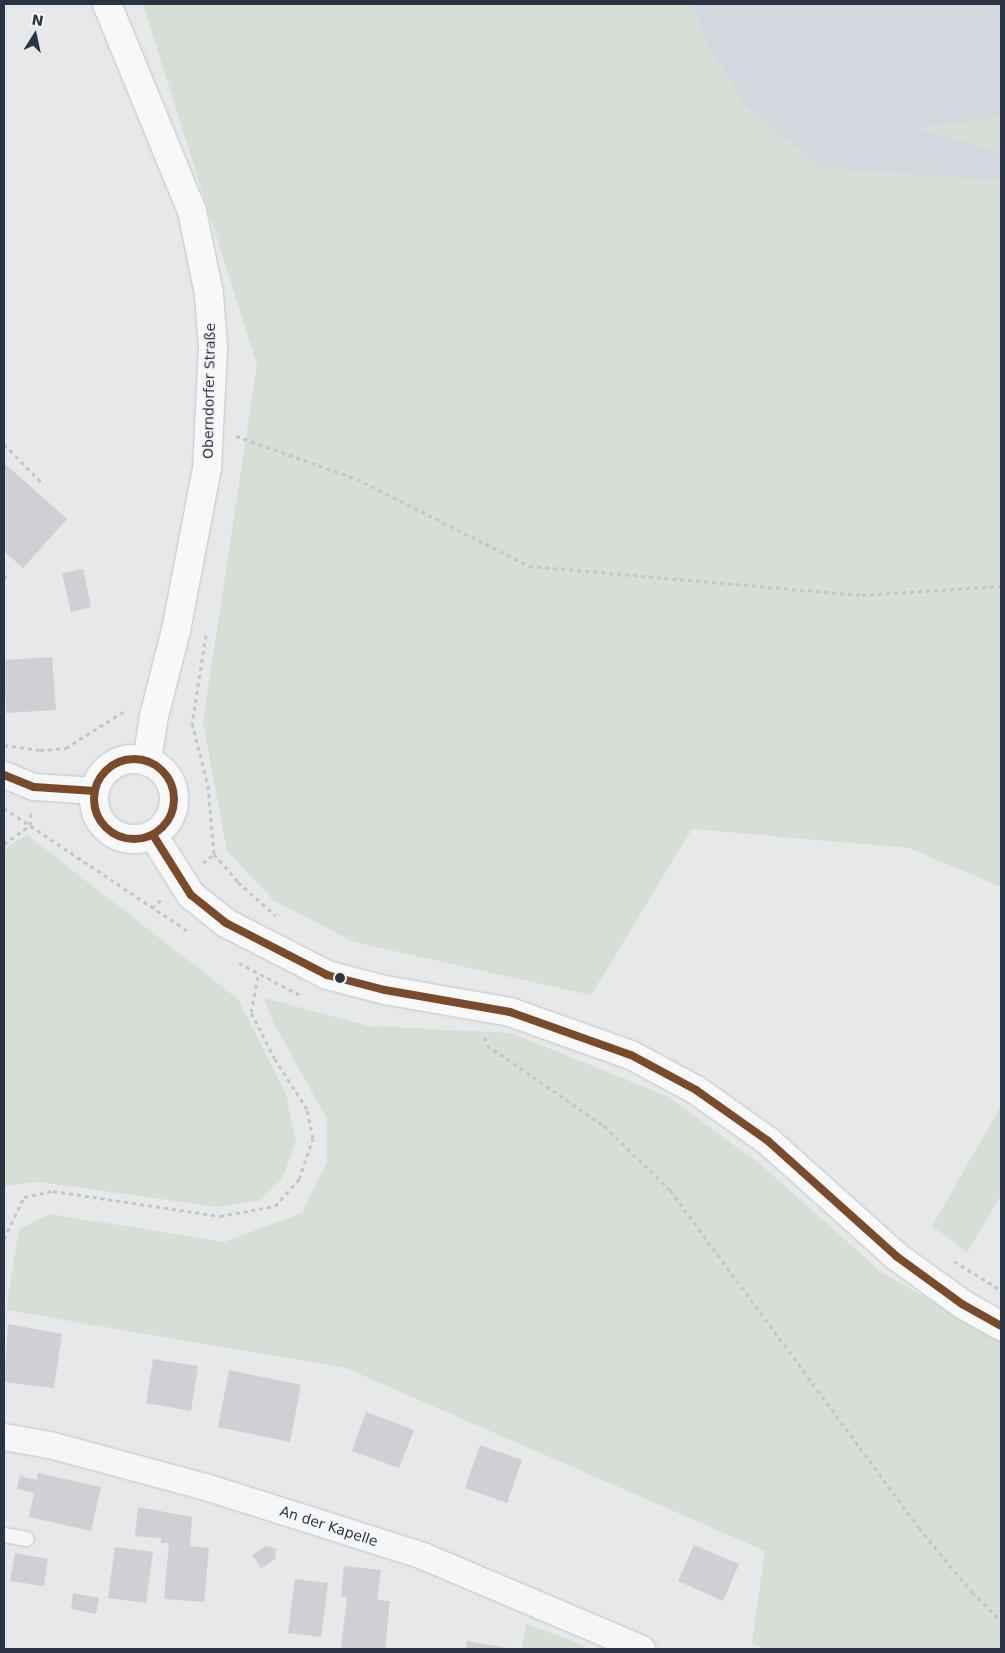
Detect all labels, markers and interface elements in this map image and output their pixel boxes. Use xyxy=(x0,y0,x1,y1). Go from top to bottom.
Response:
north arrow xyxy=(10,10,60,60)
text: N xyxy=(30,11,45,29)
street label: Oberndorfer Straße xyxy=(199,323,219,459)
unlabelled marker xyxy=(335,973,345,983)
street label: An der Kapelle xyxy=(278,1502,380,1550)

